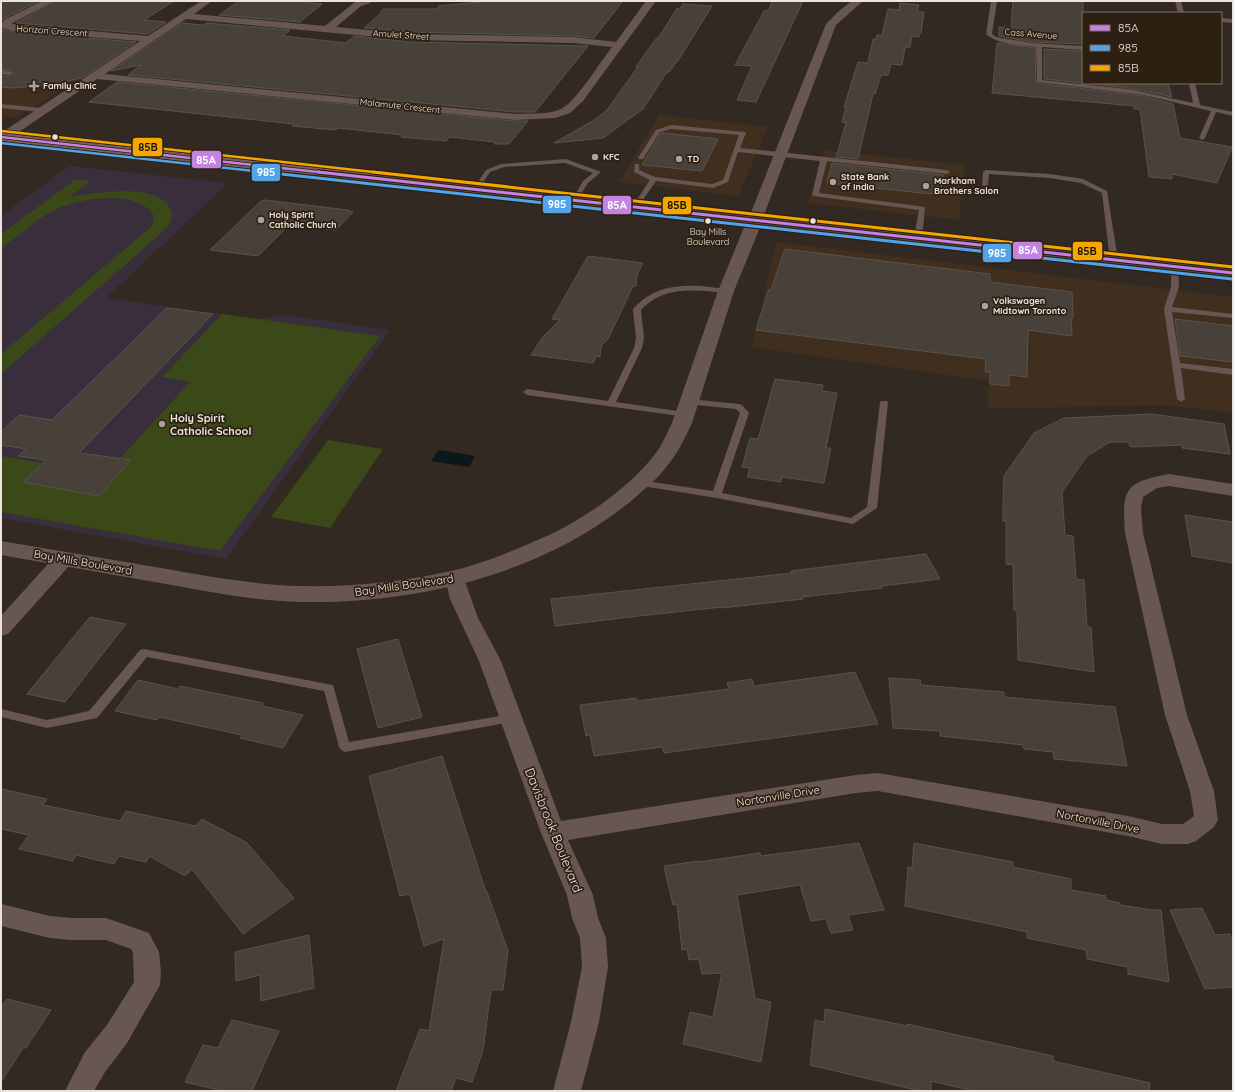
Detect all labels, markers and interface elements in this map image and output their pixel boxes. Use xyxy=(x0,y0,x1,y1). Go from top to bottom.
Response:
legend xyxy=(1082,12,1222,84)
text: 85A xyxy=(1118,20,1139,35)
street label: Horizon Crescent xyxy=(16,23,88,38)
street label: Cass Avenue xyxy=(1004,26,1058,41)
street label: Amulet Street xyxy=(373,27,430,42)
text: 985 xyxy=(1118,40,1138,55)
text: 85B xyxy=(1118,60,1139,75)
marker: Family Clinic xyxy=(28,80,40,92)
place label: Family Clinic xyxy=(43,80,97,91)
street label: Malamute Crescent xyxy=(359,96,441,115)
unlabelled marker xyxy=(50,132,60,142)
line badge: 85B xyxy=(132,137,163,157)
text: 85B xyxy=(138,140,158,154)
line badge: 85A xyxy=(191,150,222,169)
place label: KFC xyxy=(603,151,620,162)
marker: KFC xyxy=(590,152,600,162)
text: 85A xyxy=(196,153,216,167)
place label: TD xyxy=(687,153,700,164)
marker: TD xyxy=(674,154,684,164)
line badge: 985 xyxy=(251,163,281,182)
text: 985 xyxy=(257,165,275,179)
place label: State Bank of India xyxy=(841,171,889,192)
place label: Markham Brothers Salon xyxy=(934,175,999,196)
marker: State Bank of India xyxy=(828,177,838,187)
marker: Markham Brothers Salon xyxy=(921,181,931,191)
line badge: 985 xyxy=(542,195,572,214)
line badge: 85A xyxy=(602,195,632,215)
line badge: 85B xyxy=(662,196,692,215)
text: 985 xyxy=(548,197,566,211)
text: 85A xyxy=(607,198,627,212)
text: 85B xyxy=(667,198,687,212)
place label: Holy Spirit Catholic Church xyxy=(269,209,336,230)
marker: Holy Spirit Catholic Church xyxy=(256,215,266,225)
marker: Bay Mills Boulevard xyxy=(703,216,713,226)
unlabelled marker xyxy=(808,216,818,226)
place label: Bay Mills Boulevard xyxy=(687,226,729,247)
line badge: 85A xyxy=(1012,241,1043,260)
line badge: 85B xyxy=(1072,241,1103,261)
line badge: 985 xyxy=(982,243,1012,263)
text: 85A xyxy=(1018,243,1038,257)
text: 85B xyxy=(1077,244,1097,258)
text: 985 xyxy=(988,246,1006,260)
place label: Volkswagen Midtown Toronto xyxy=(993,295,1067,316)
marker: Volkswagen Midtown Toronto xyxy=(980,301,990,311)
place label: Holy Spirit Catholic School xyxy=(170,411,251,438)
marker: Holy Spirit Catholic School xyxy=(157,419,167,429)
street label: Bay Mills Boulevard xyxy=(33,546,133,578)
street label: Bay Mills Boulevard xyxy=(354,571,454,599)
street label: Davisbrook Boulevard xyxy=(522,765,586,895)
street label: Nortonville Drive xyxy=(735,782,821,810)
street label: Nortonville Drive xyxy=(1055,806,1141,836)

